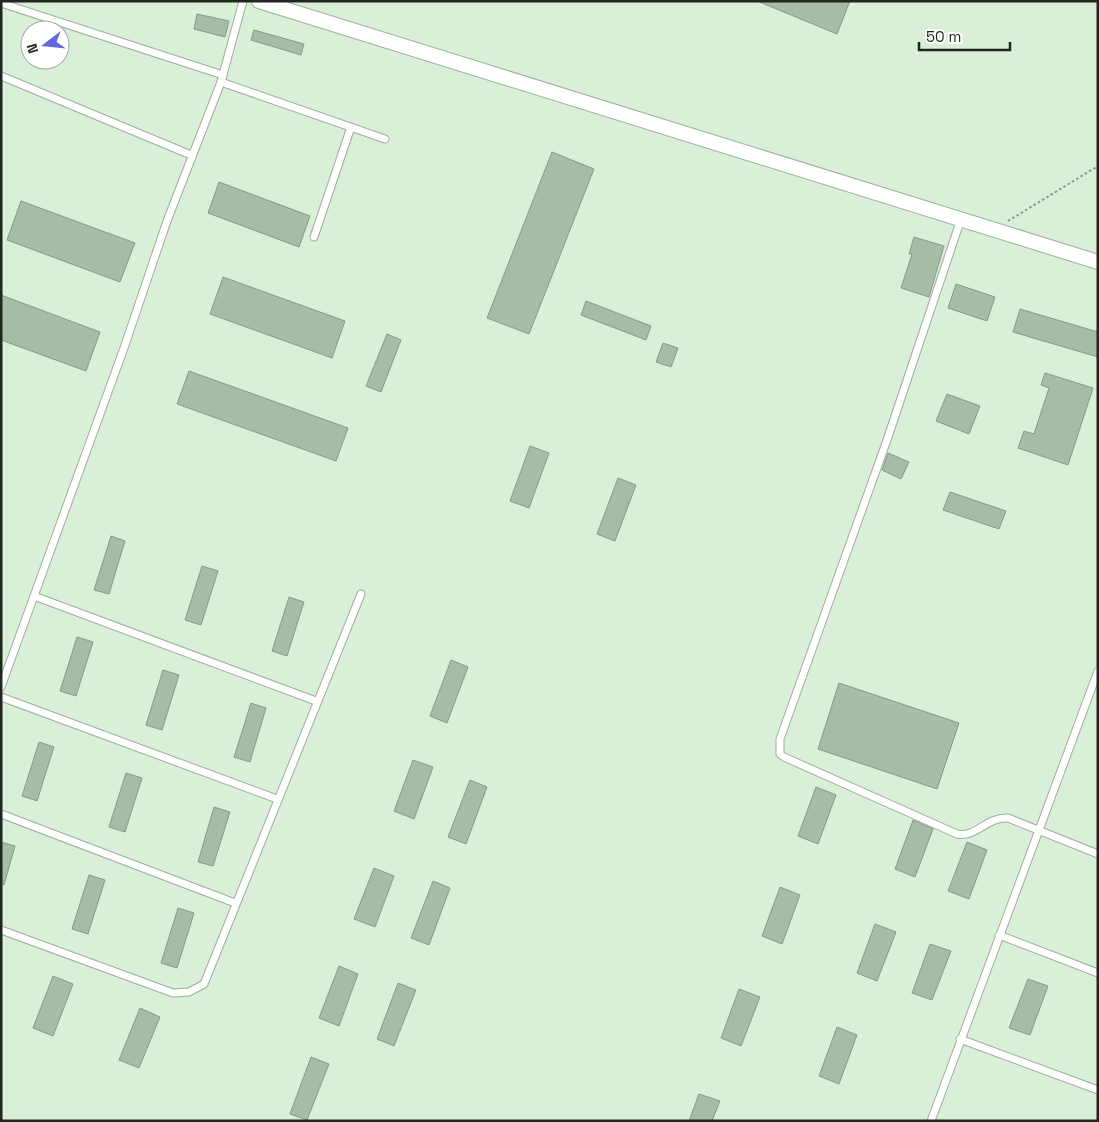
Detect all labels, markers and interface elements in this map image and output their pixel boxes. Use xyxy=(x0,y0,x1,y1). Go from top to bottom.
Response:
north arrow xyxy=(20,20,70,70)
scale bar xyxy=(919,20,1010,52)
text: 50 m xyxy=(926,27,961,46)
text: N xyxy=(23,42,42,56)

